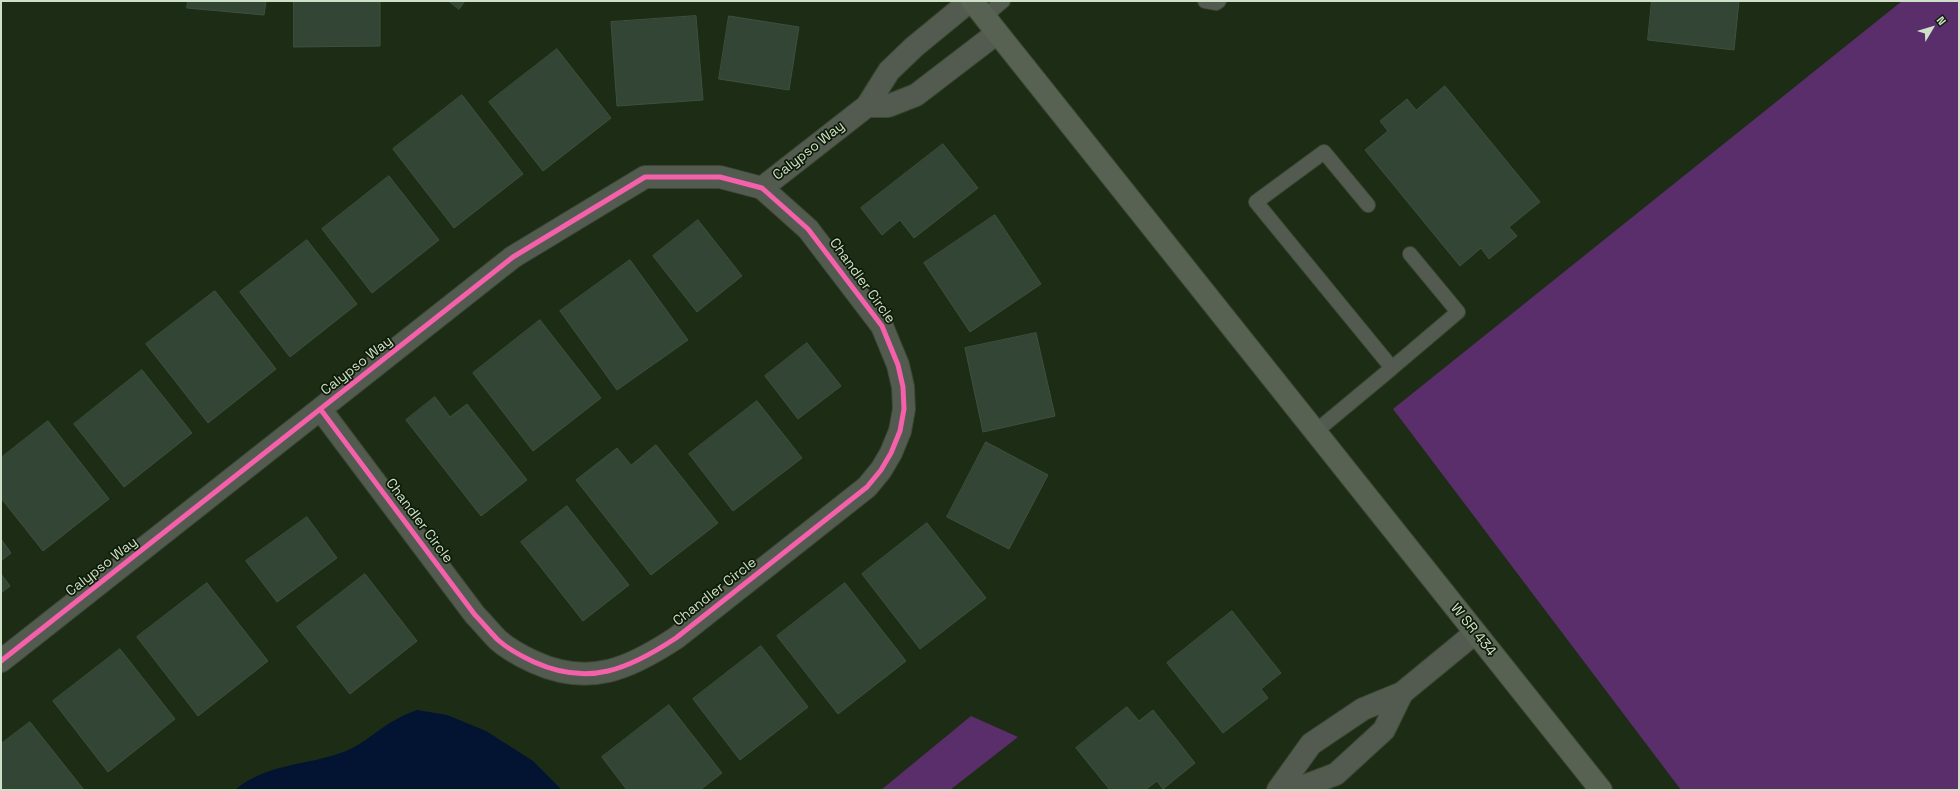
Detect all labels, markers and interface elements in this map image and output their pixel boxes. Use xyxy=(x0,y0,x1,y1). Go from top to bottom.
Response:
north arrow xyxy=(1912,8,1952,48)
text: N xyxy=(1934,13,1949,28)
street label: Calypso Way xyxy=(770,118,848,184)
street label: Chandler Circle xyxy=(825,235,899,327)
street label: Calypso Way xyxy=(318,333,396,399)
street label: Chandler Circle xyxy=(382,475,456,567)
street label: Calypso Way xyxy=(63,534,141,600)
street label: Chandler Circle xyxy=(670,554,760,630)
street label: W SR 434 xyxy=(1447,600,1499,660)

